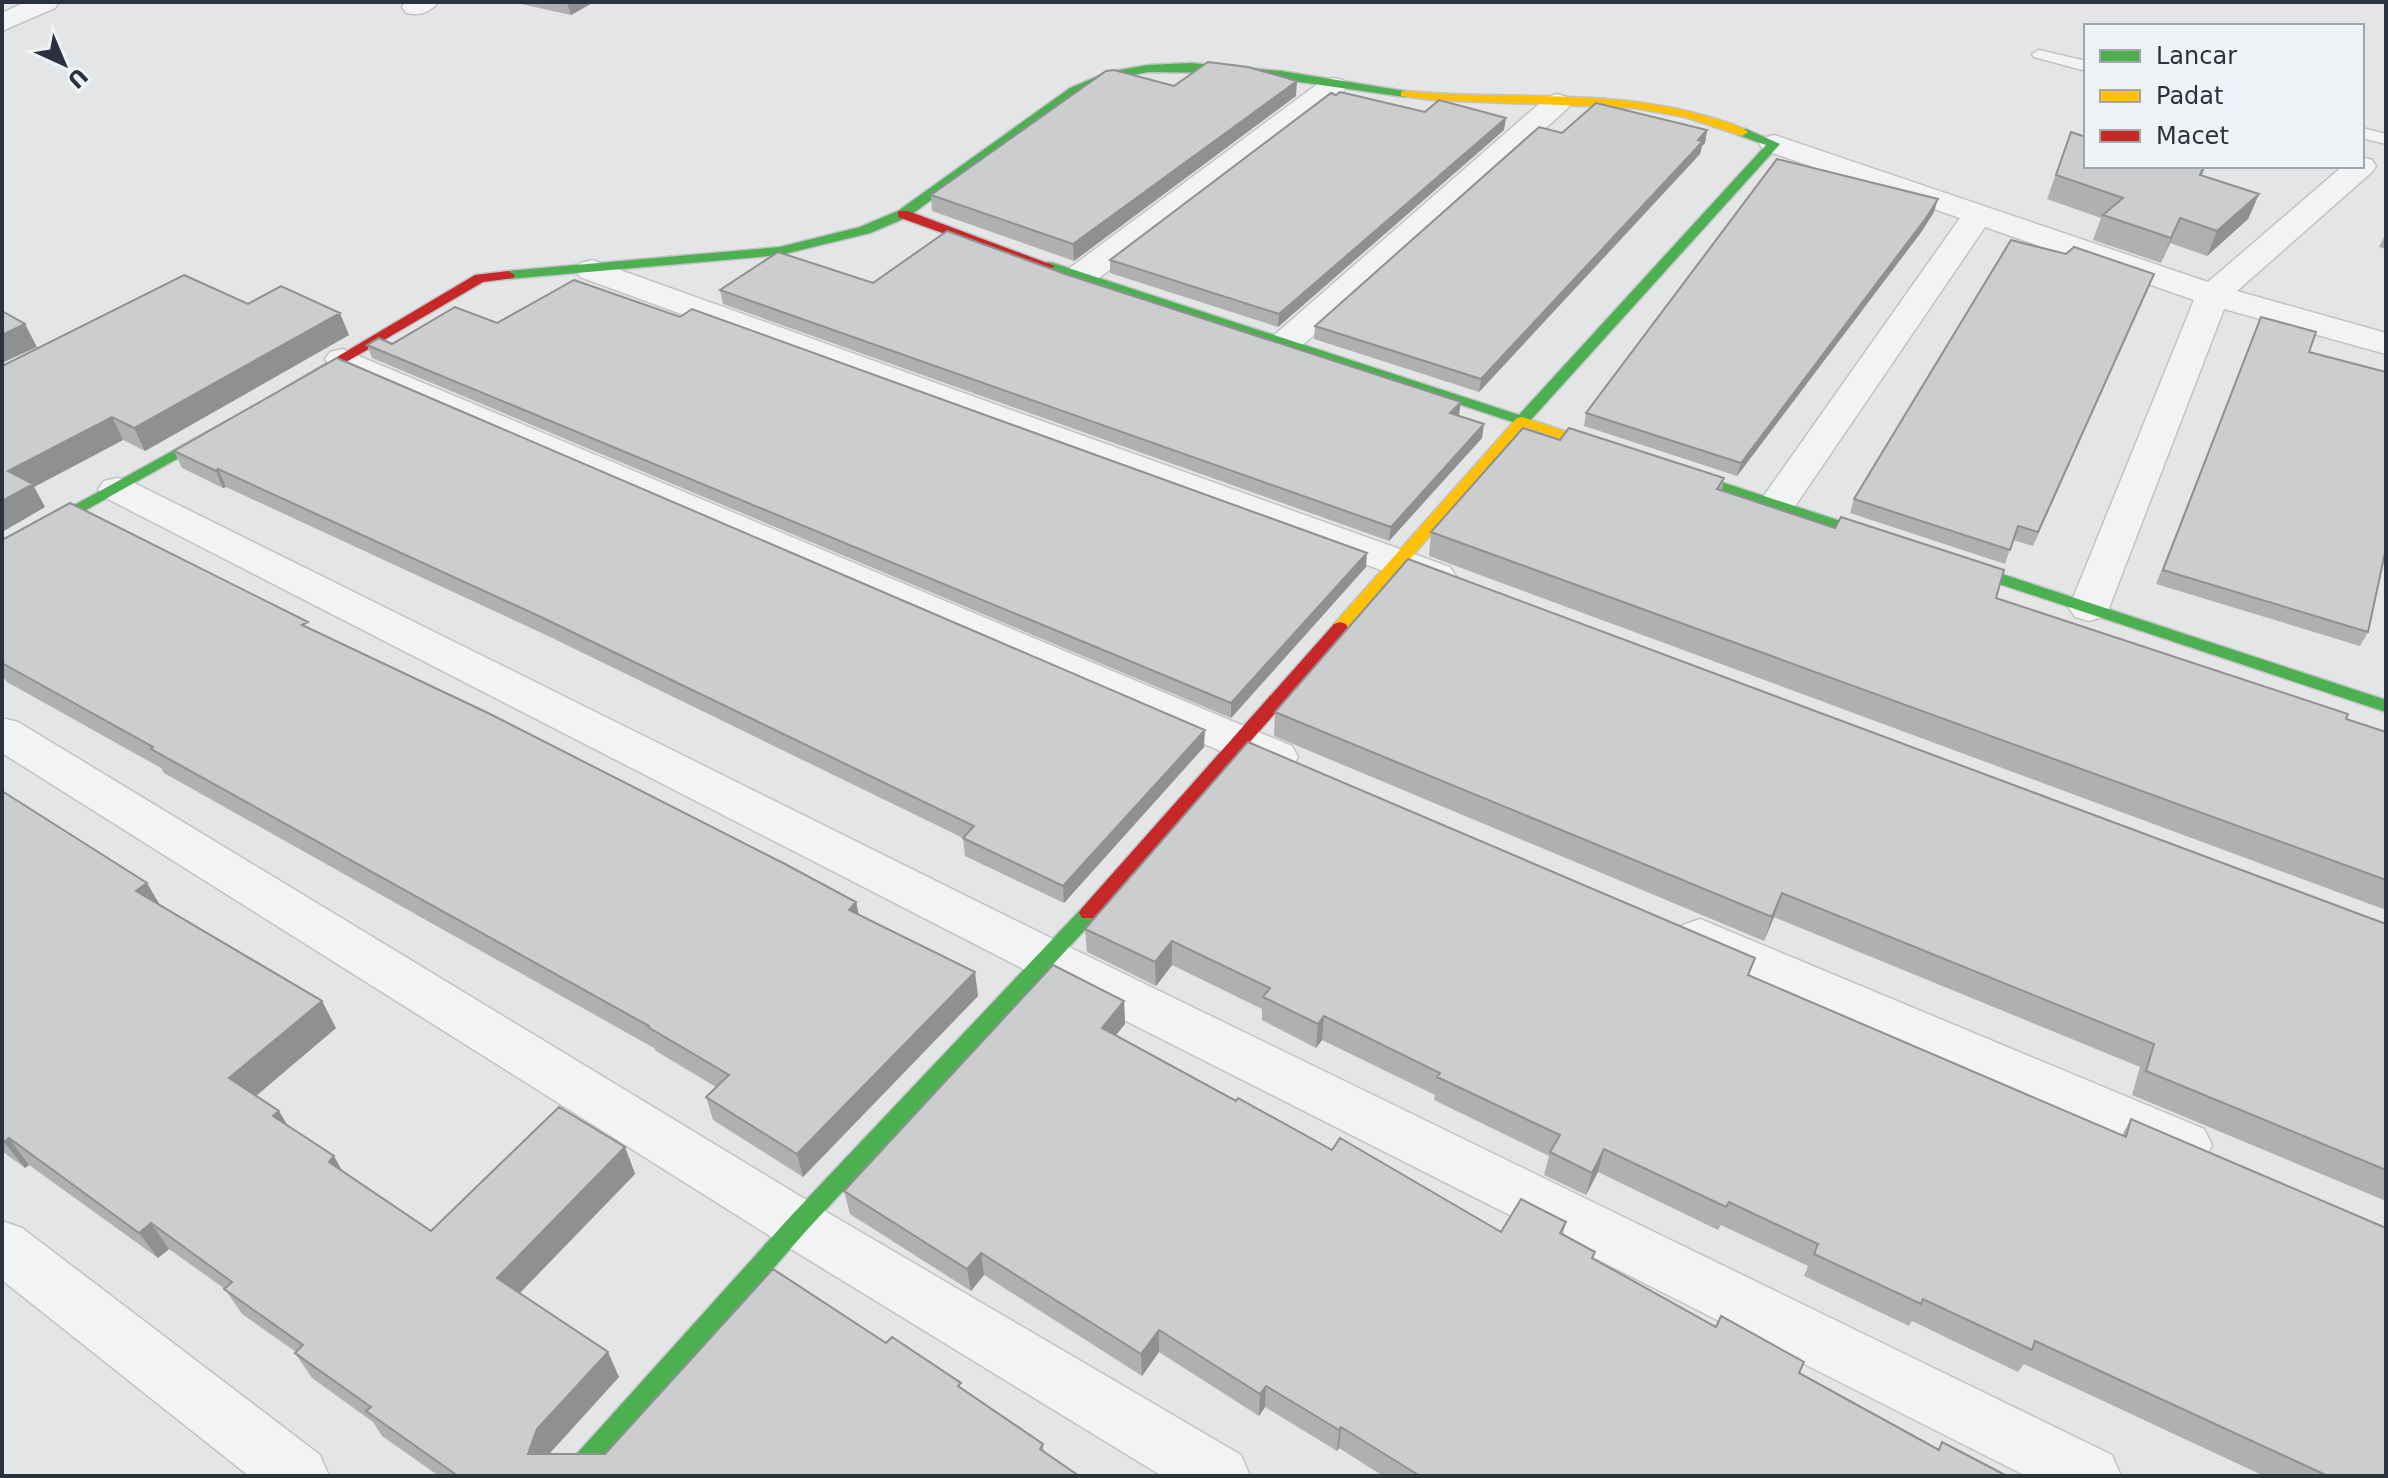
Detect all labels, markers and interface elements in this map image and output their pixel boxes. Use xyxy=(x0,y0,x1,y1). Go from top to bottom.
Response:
north arrow xyxy=(24,24,104,104)
legend xyxy=(2084,24,2364,168)
text: Lancar xyxy=(2156,42,2237,70)
text: U xyxy=(62,63,93,93)
text: Padat xyxy=(2156,82,2223,110)
text: Macet xyxy=(2156,122,2229,150)

